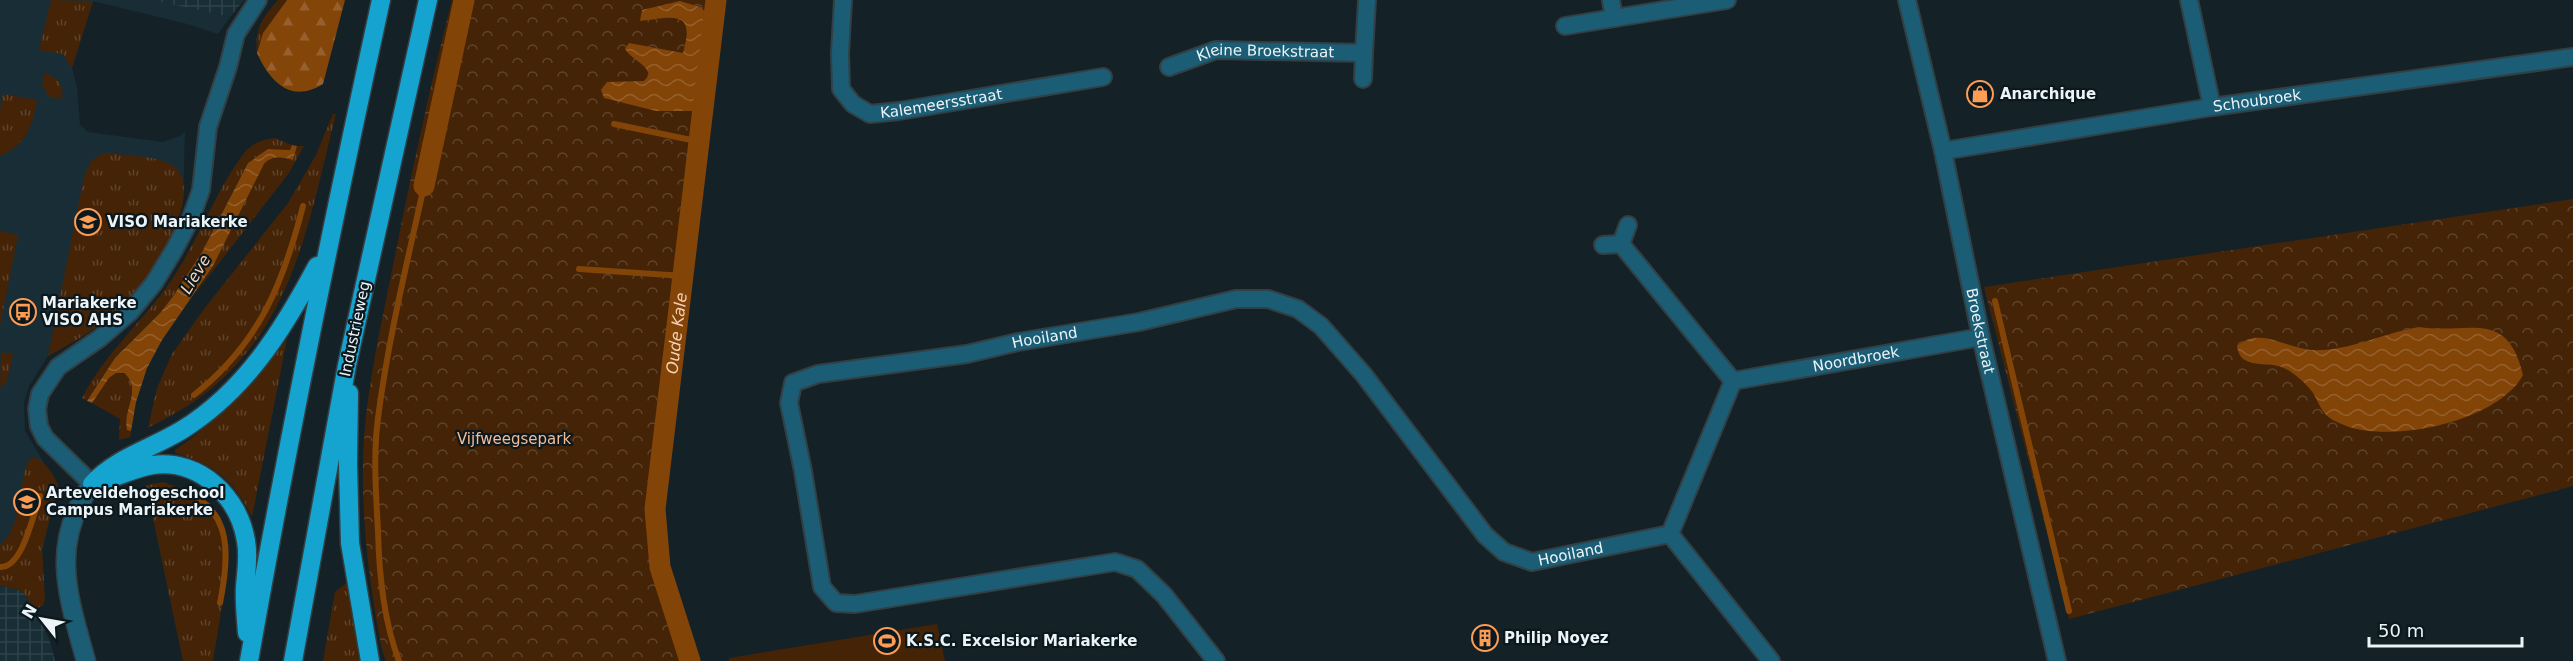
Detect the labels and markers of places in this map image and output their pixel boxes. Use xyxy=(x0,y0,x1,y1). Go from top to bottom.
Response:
shop icon: Anarchique xyxy=(1965,79,1995,109)
place label: Anarchique xyxy=(2000,85,2096,103)
school or university icon: VISO Mariakerke xyxy=(73,207,103,237)
place label: VISO Mariakerke xyxy=(107,213,248,231)
place label: Mariakerke VISO AHS xyxy=(42,294,137,329)
bus stop icon: Mariakerke VISO AHS xyxy=(8,297,38,327)
place label: Arteveldehogeschool Campus Mariakerke xyxy=(46,484,225,519)
school or university icon: Arteveldehogeschool Campus Mariakerke xyxy=(12,487,42,517)
building icon: Philip Noyez xyxy=(1470,623,1500,653)
sports icon: K.S.C. Excelsior Mariakerke xyxy=(872,626,902,656)
place label: Philip Noyez xyxy=(1504,629,1609,647)
place label: K.S.C. Excelsior Mariakerke xyxy=(906,632,1137,650)

